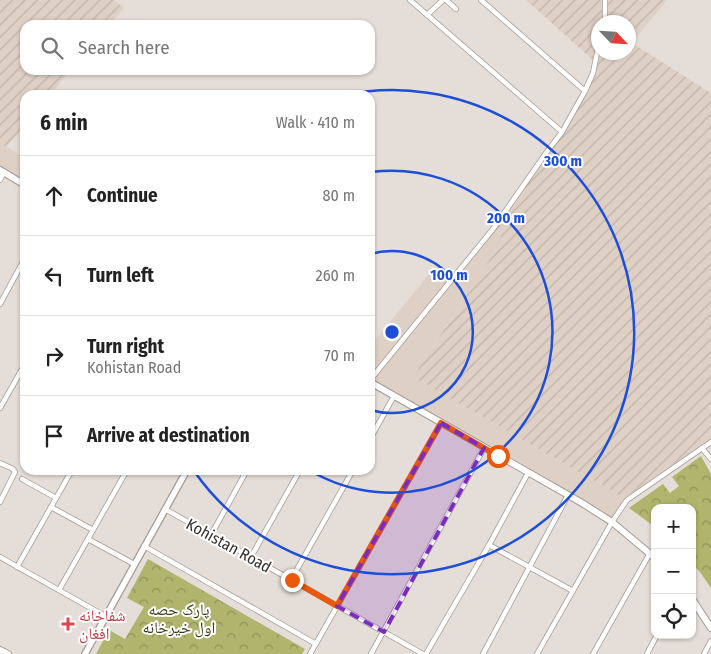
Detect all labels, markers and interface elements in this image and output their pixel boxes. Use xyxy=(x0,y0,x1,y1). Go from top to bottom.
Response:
north arrow xyxy=(591,15,636,60)
search box xyxy=(20,20,375,75)
icon: search xyxy=(38,34,66,62)
text: Search here xyxy=(78,36,170,59)
text: 6 min xyxy=(40,110,88,136)
text: Walk · 410 m xyxy=(276,113,355,132)
text: 300 m xyxy=(543,152,582,170)
icon: ahead xyxy=(40,182,68,210)
text: Continue xyxy=(87,184,158,207)
text: 80 m xyxy=(323,186,355,205)
text: 200 m xyxy=(486,209,525,227)
icon: left xyxy=(40,262,68,290)
text: Turn left xyxy=(87,264,154,287)
text: 260 m xyxy=(316,266,355,285)
text: 100 m xyxy=(430,266,468,284)
centre of rings xyxy=(383,323,401,341)
text: Turn right xyxy=(87,335,164,358)
icon: right xyxy=(40,342,68,370)
text: 70 m xyxy=(324,346,355,365)
text: Kohistan Road xyxy=(87,358,181,377)
icon: arrive xyxy=(40,422,68,450)
text: Arrive at destination xyxy=(87,424,250,447)
route start xyxy=(487,445,510,468)
map controls xyxy=(651,504,696,639)
button: + xyxy=(651,504,696,549)
street label: Kohistan Road xyxy=(183,514,275,577)
button: − xyxy=(651,549,696,594)
route end xyxy=(281,569,304,592)
button: locate xyxy=(651,594,696,639)
park label: پارک حصه اول خیرخانه xyxy=(143,600,215,638)
place label: شفاخانه افغان xyxy=(79,606,126,644)
marker: شفاخانه افغان xyxy=(61,617,75,631)

